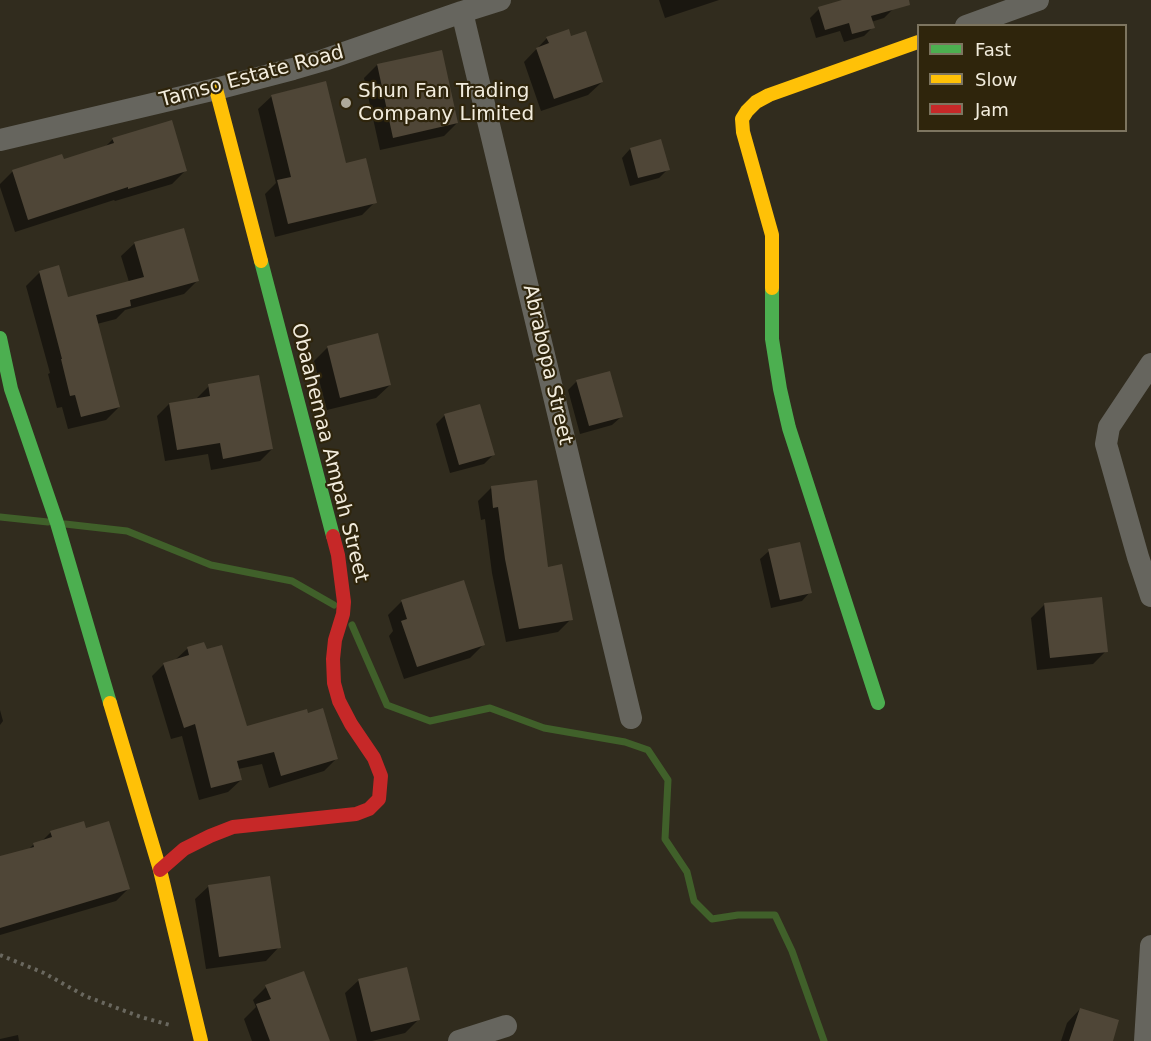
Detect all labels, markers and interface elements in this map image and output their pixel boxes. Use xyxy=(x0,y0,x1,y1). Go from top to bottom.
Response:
legend xyxy=(917,24,1127,132)
text: Fast xyxy=(975,39,1011,60)
street label: Tamso Estate Road xyxy=(157,41,347,113)
text: Slow xyxy=(975,69,1017,90)
place label: Shun Fan Trading Company Limited xyxy=(358,80,534,127)
marker: Shun Fan Trading Company Limited xyxy=(339,96,353,110)
text: Jam xyxy=(975,99,1009,120)
street label: Abrabopa Street xyxy=(517,282,577,448)
street label: Obaahemaa Ampah Street xyxy=(285,321,373,585)

